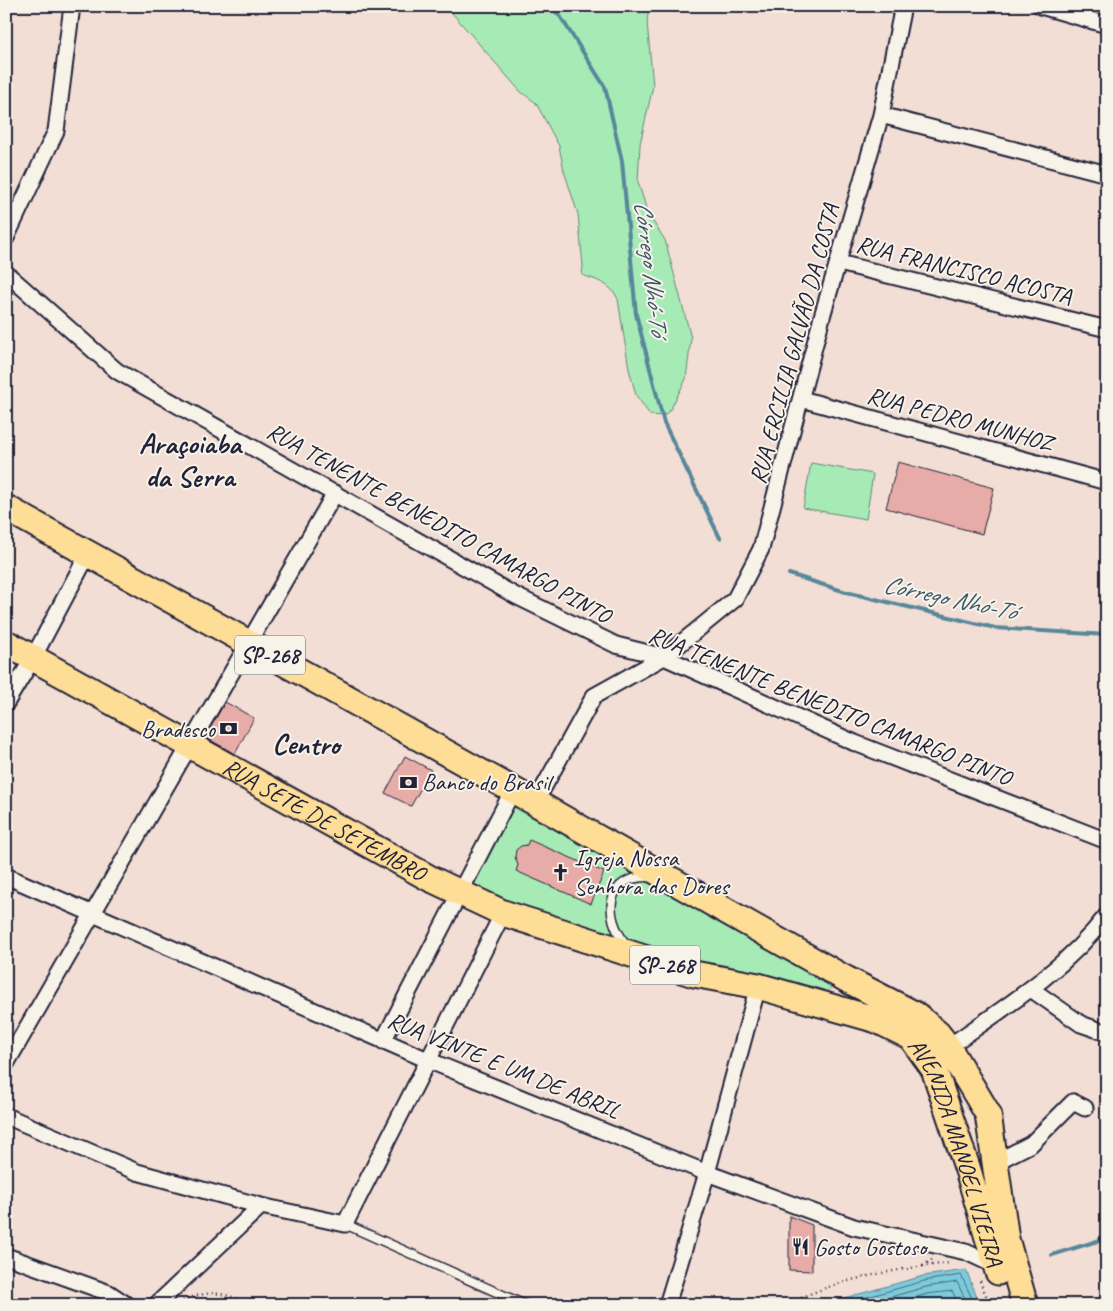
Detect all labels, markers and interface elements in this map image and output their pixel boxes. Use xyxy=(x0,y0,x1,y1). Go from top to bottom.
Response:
water label: Córrego Nhó-Tó xyxy=(627,199,676,344)
street label: RUA ERCILIA GALVÃO DA COSTA xyxy=(742,200,846,487)
street label: RUA FRANCISCO ACOSTA xyxy=(853,229,1076,311)
street label: RUA PEDRO MUNHOZ xyxy=(864,380,1059,459)
street label: RUA TENENTE BENEDITO CAMARGO PINTO xyxy=(262,416,618,631)
district label: Araçoiaba da Serra xyxy=(139,425,243,495)
water label: Córrego Nhó-Tó xyxy=(881,568,1026,629)
street label: RUA TENENTE BENEDITO CAMARGO PINTO xyxy=(644,619,1018,793)
road number: SP-268 xyxy=(235,636,305,674)
place label: Bradesco xyxy=(141,714,217,744)
bank icon: Bradesco xyxy=(219,719,239,739)
district label: Centro xyxy=(272,726,342,763)
street label: RUA SETE DE SETEMBRO xyxy=(218,751,433,889)
place label: Banco do Brasil xyxy=(422,767,554,797)
bank icon: Banco do Brasil xyxy=(398,772,418,792)
place label: Igreja Nossa Senhora das Dores xyxy=(574,843,731,901)
church icon: Igreja Nossa Senhora das Dores xyxy=(550,862,570,882)
road number: SP-268 xyxy=(630,946,700,984)
street label: RUA VINTE E UM DE ABRIL xyxy=(383,1005,625,1126)
street label: AVENIDA MANOEL VIEIRA xyxy=(901,1032,1011,1270)
place label: Gosto Gostoso xyxy=(814,1232,929,1262)
restaurant icon: Gosto Gostoso xyxy=(790,1237,810,1257)

